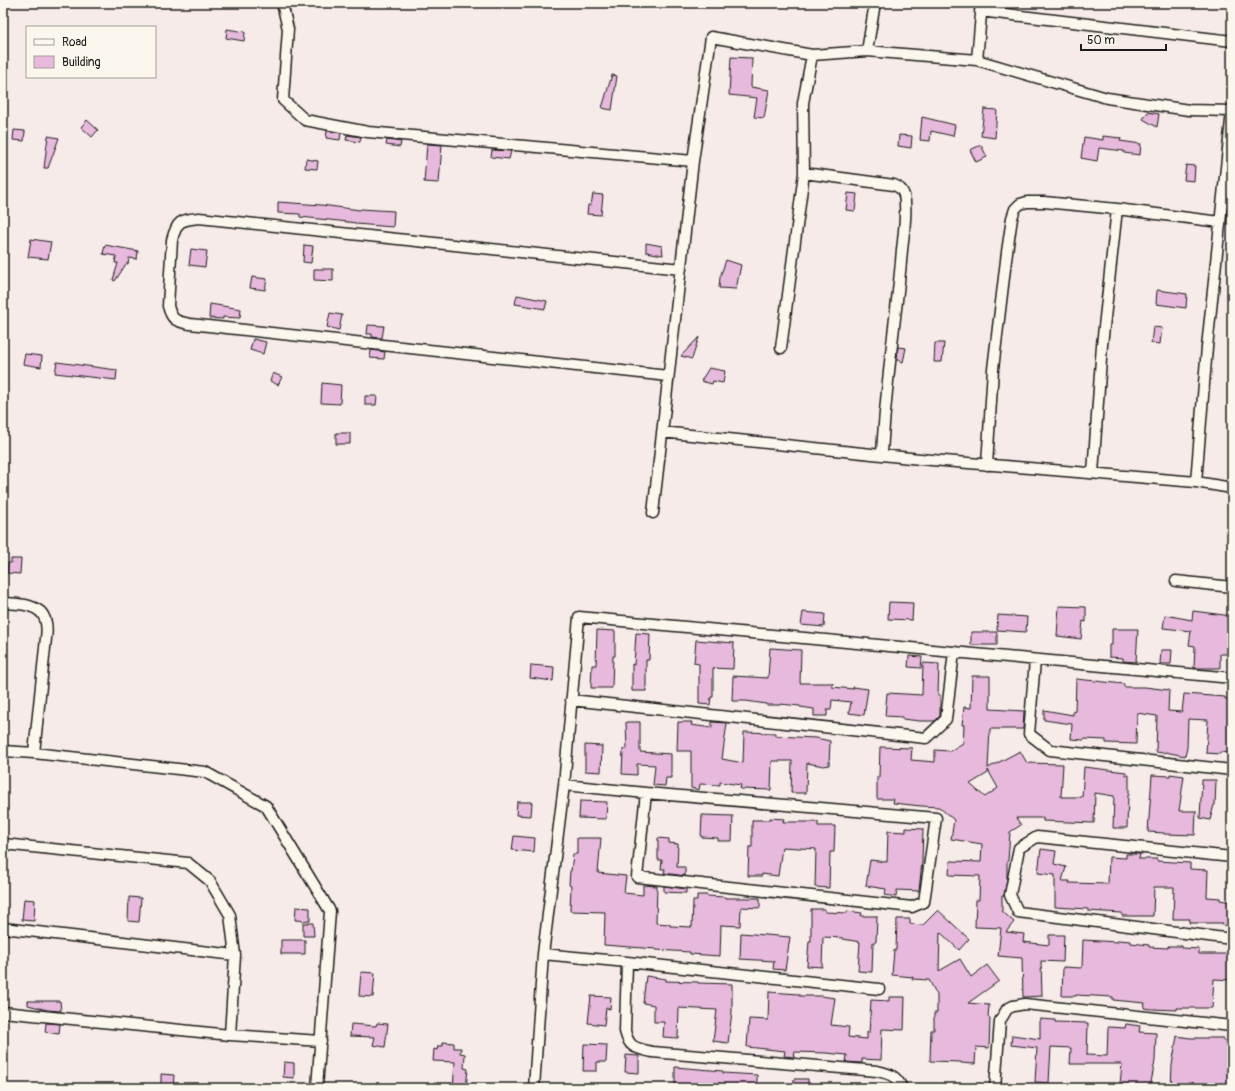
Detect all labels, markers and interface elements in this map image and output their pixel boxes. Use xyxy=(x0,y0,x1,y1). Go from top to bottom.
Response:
legend xyxy=(26,26,156,78)
scale bar xyxy=(1081,26,1166,52)
text: 50 m xyxy=(1087,33,1115,48)
text: Road xyxy=(62,35,87,50)
text: Building xyxy=(62,55,101,70)

